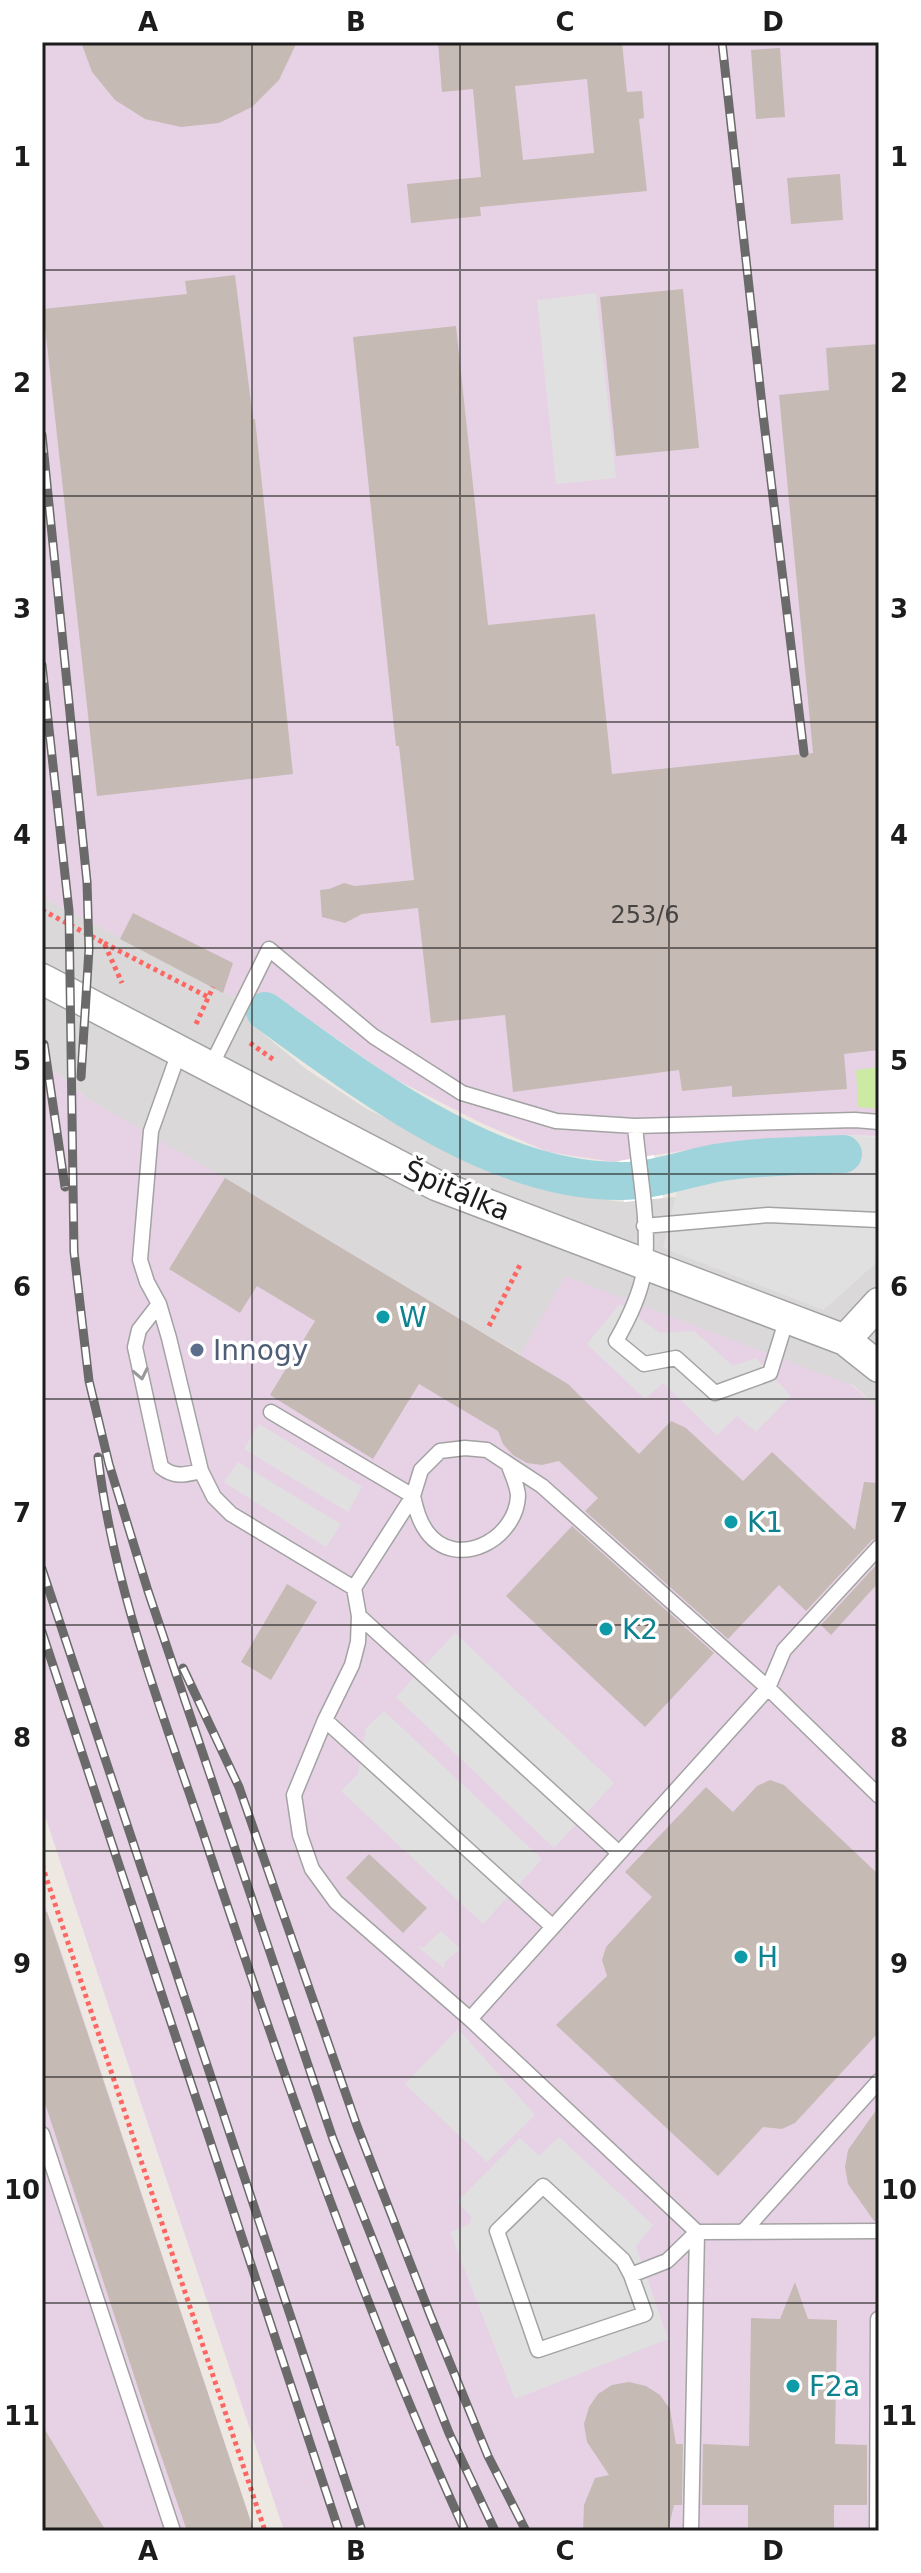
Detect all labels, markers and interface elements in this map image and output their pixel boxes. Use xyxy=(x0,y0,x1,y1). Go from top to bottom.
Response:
text: A xyxy=(138,7,158,37)
text: B xyxy=(346,7,366,37)
text: C xyxy=(555,7,575,37)
text: D xyxy=(762,7,784,37)
text: 1 xyxy=(13,142,31,172)
text: 1 xyxy=(890,142,908,172)
text: 2 xyxy=(13,368,31,398)
text: 2 xyxy=(890,368,908,398)
text: 3 xyxy=(13,594,31,624)
text: 3 xyxy=(890,594,908,624)
text: 4 xyxy=(13,820,31,850)
text: 4 xyxy=(890,820,908,850)
house number: 253/6 xyxy=(610,901,680,929)
text: 5 xyxy=(13,1046,31,1076)
text: 5 xyxy=(890,1046,908,1076)
street label: Špitálka xyxy=(399,1152,515,1228)
text: 6 xyxy=(13,1272,31,1302)
text: 6 xyxy=(890,1272,908,1302)
place label: W xyxy=(399,1301,427,1334)
marker: W xyxy=(374,1308,392,1326)
place label: Innogy xyxy=(213,1334,308,1367)
marker: Innogy xyxy=(188,1341,206,1359)
one-way arrow xyxy=(132,1367,149,1381)
text: 7 xyxy=(13,1498,31,1528)
text: 7 xyxy=(890,1498,908,1528)
place label: K1 xyxy=(747,1506,783,1539)
marker: K1 xyxy=(722,1513,740,1531)
place label: K2 xyxy=(622,1613,658,1646)
marker: K2 xyxy=(597,1620,615,1638)
text: 8 xyxy=(13,1723,31,1753)
text: 8 xyxy=(890,1723,908,1753)
place label: H xyxy=(757,1941,778,1974)
marker: H xyxy=(732,1948,750,1966)
text: 9 xyxy=(13,1949,31,1979)
text: 9 xyxy=(890,1949,908,1979)
text: 10 xyxy=(4,2175,40,2205)
text: 10 xyxy=(881,2175,917,2205)
place label: F2a xyxy=(809,2370,860,2403)
marker: F2a xyxy=(784,2377,802,2395)
text: 11 xyxy=(4,2401,40,2431)
text: 11 xyxy=(881,2401,917,2431)
text: A xyxy=(138,2536,158,2566)
text: B xyxy=(346,2536,366,2566)
text: C xyxy=(555,2536,575,2566)
text: D xyxy=(762,2536,784,2566)

